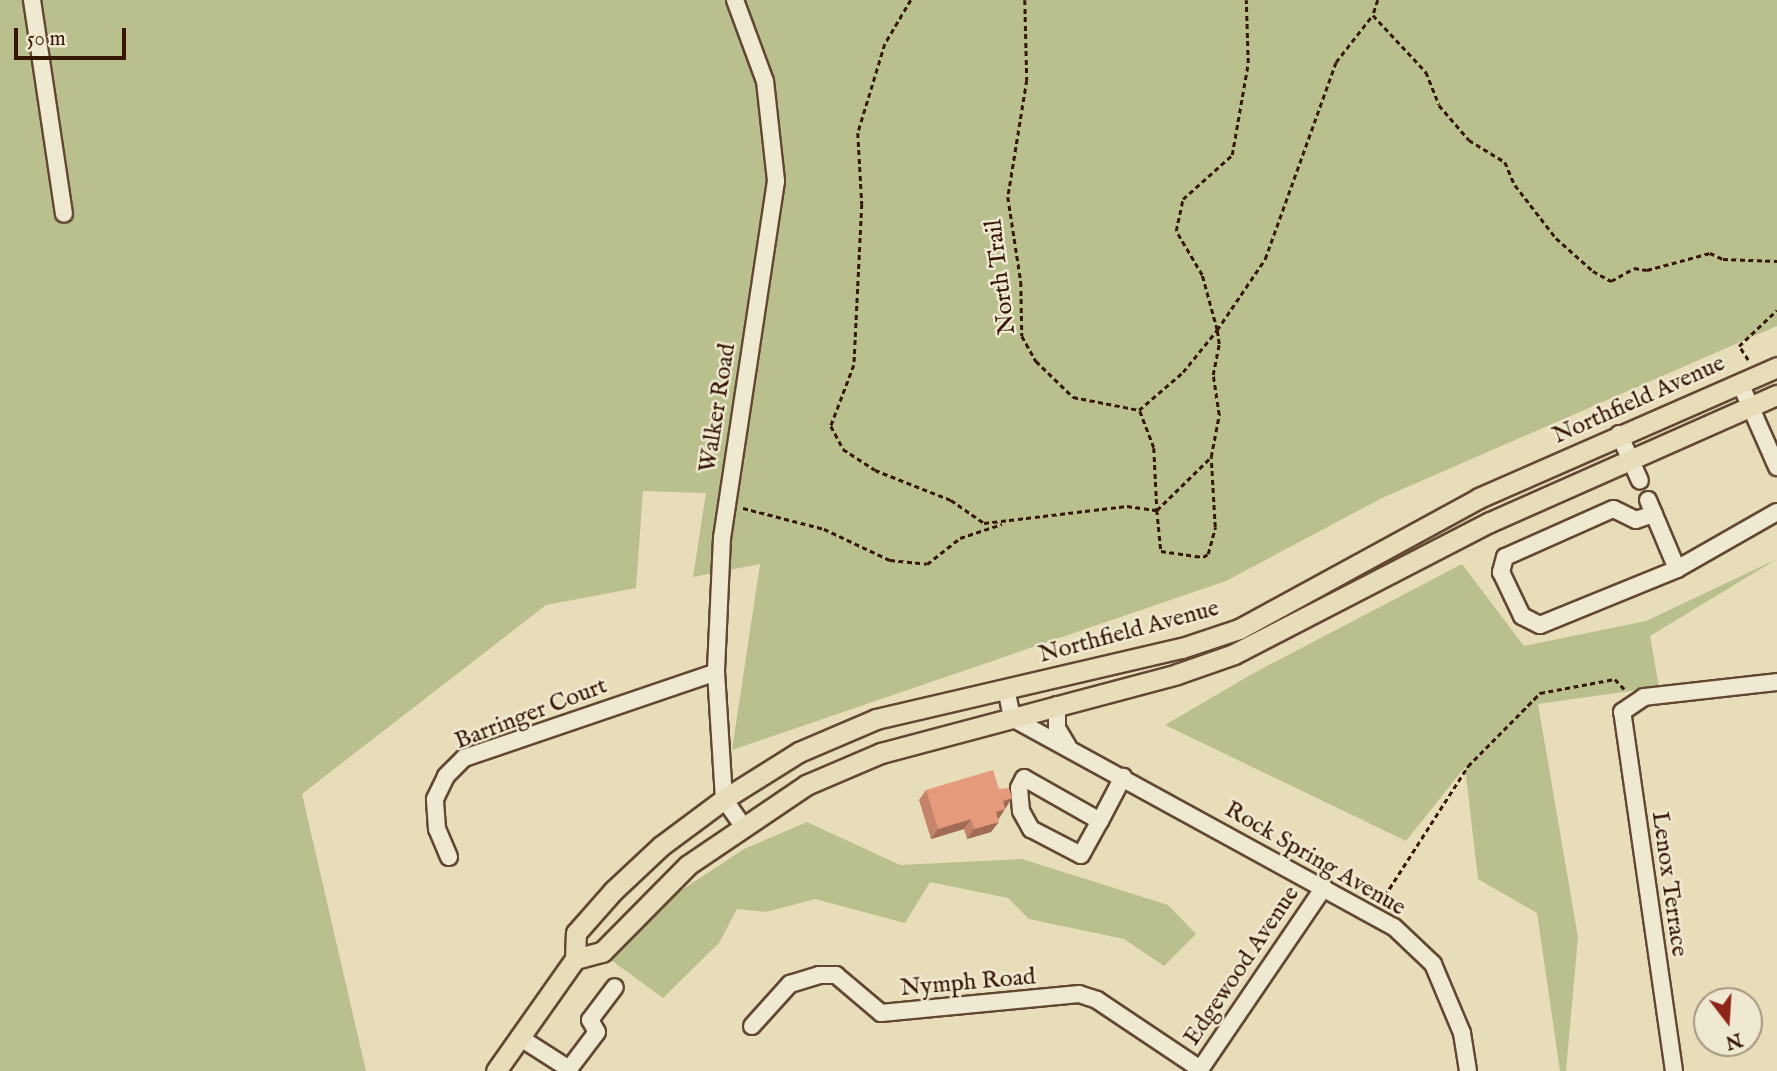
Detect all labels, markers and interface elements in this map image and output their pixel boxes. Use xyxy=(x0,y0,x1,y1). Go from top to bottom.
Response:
scale bar xyxy=(18,14,130,58)
text: 50 m xyxy=(27,26,66,53)
street label: North Trail xyxy=(980,218,1022,336)
street label: Walker Road xyxy=(694,341,742,475)
street label: Northfield Avenue xyxy=(1548,349,1730,451)
street label: Northfield Avenue xyxy=(1036,594,1222,670)
street label: Barringer Court xyxy=(451,672,611,756)
street label: Rock Spring Avenue xyxy=(1219,795,1411,923)
street label: Lenox Terrace xyxy=(1645,810,1693,958)
street label: Edgewood Avenue xyxy=(1178,881,1306,1051)
street label: Nymph Road xyxy=(899,963,1037,1003)
north arrow xyxy=(1693,987,1763,1057)
text: N xyxy=(1722,1026,1745,1054)

